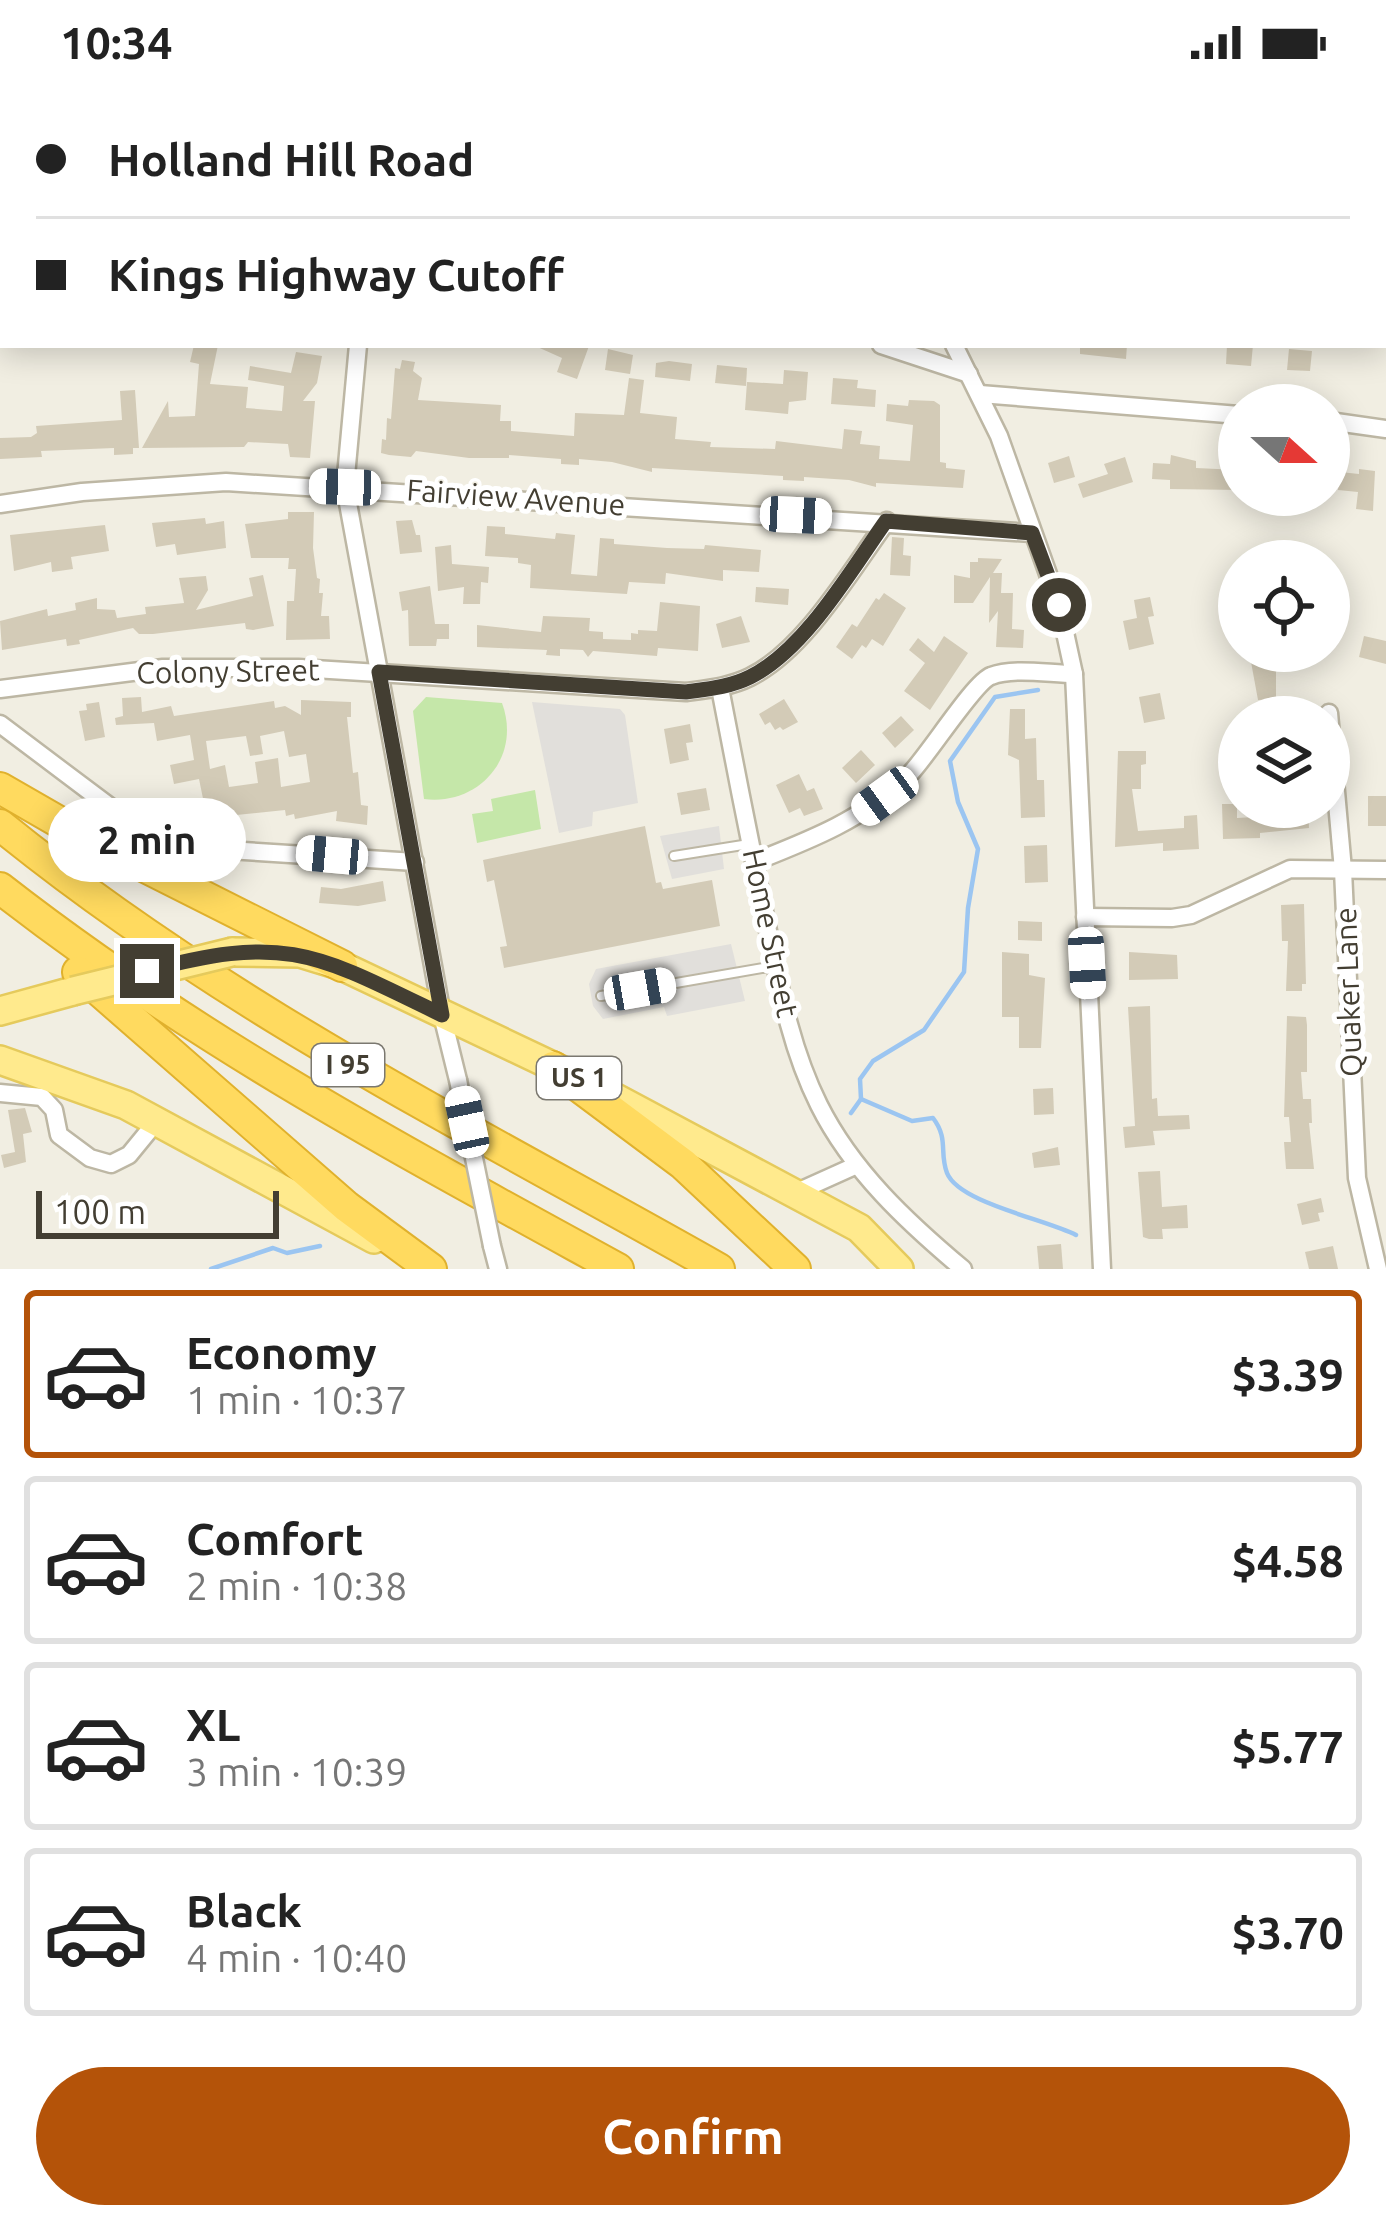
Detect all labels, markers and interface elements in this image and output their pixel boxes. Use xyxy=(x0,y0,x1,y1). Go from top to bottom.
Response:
text: 10:34 xyxy=(60,17,173,68)
text: Holland Hill Road xyxy=(108,134,474,185)
text: Kings Highway Cutoff xyxy=(108,249,564,300)
north arrow xyxy=(1218,384,1350,516)
map controls xyxy=(1218,384,1350,828)
car xyxy=(308,468,382,506)
street label: Fairview Avenue xyxy=(406,472,627,522)
car xyxy=(759,495,833,535)
button: locate xyxy=(1218,540,1350,672)
route start xyxy=(1032,578,1086,632)
street label: Colony Street xyxy=(136,652,320,690)
button: layers xyxy=(1218,696,1350,828)
car xyxy=(845,760,925,832)
callout: 2 min xyxy=(48,797,246,881)
text: 2 min xyxy=(98,818,196,861)
car xyxy=(295,834,369,876)
street label: Home Street xyxy=(737,845,805,1020)
street label: Quaker Lane xyxy=(1328,907,1368,1077)
car xyxy=(1067,926,1107,1000)
route end xyxy=(120,944,174,998)
car xyxy=(601,965,679,1013)
road number: I 95 xyxy=(312,1044,384,1086)
road number: US 1 xyxy=(537,1057,621,1099)
car xyxy=(442,1083,492,1161)
scale bar xyxy=(36,1185,279,1238)
text: 100 m xyxy=(54,1193,146,1230)
icon: car xyxy=(42,1320,150,1428)
text: Economy xyxy=(186,1327,377,1378)
text: $3.39 xyxy=(1231,1349,1344,1400)
text: 1 min · 10:37 xyxy=(186,1378,407,1421)
icon: car xyxy=(42,1506,150,1614)
text: Comfort xyxy=(186,1513,363,1564)
text: $4.58 xyxy=(1231,1535,1344,1586)
text: 2 min · 10:38 xyxy=(186,1564,407,1607)
icon: car xyxy=(42,1692,150,1800)
text: XL xyxy=(186,1699,240,1750)
text: $5.77 xyxy=(1231,1721,1344,1772)
text: 3 min · 10:39 xyxy=(186,1750,407,1793)
icon: car xyxy=(42,1878,150,1986)
text: Black xyxy=(186,1885,302,1936)
text: $3.70 xyxy=(1231,1907,1344,1958)
text: 4 min · 10:40 xyxy=(186,1936,407,1979)
button: Confirm xyxy=(36,2067,1350,2205)

